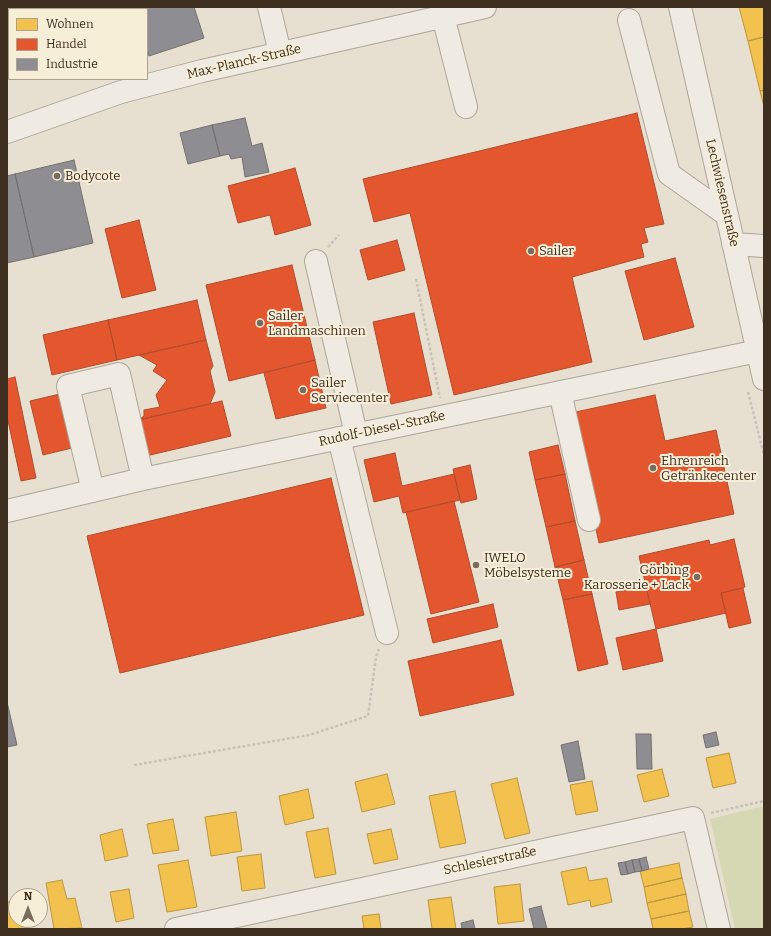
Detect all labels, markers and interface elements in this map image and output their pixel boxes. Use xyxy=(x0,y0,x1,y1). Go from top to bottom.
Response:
legend xyxy=(8,8,148,80)
text: Wohnen xyxy=(46,17,94,31)
text: Handel xyxy=(46,37,87,51)
street label: Max-Planck-Straße xyxy=(185,41,303,83)
text: Industrie xyxy=(46,57,98,71)
street label: Lechwiesenstraße xyxy=(702,138,742,248)
place label: Bodycote xyxy=(65,168,120,184)
marker: Bodycote xyxy=(52,171,62,181)
place label: Sailer xyxy=(539,243,574,259)
marker: Sailer xyxy=(526,246,536,256)
place label: Sailer Landmaschinen xyxy=(268,308,366,339)
marker: Sailer Landmaschinen xyxy=(255,318,265,328)
place label: Sailer Serviecenter xyxy=(311,375,388,406)
marker: Sailer Serviecenter xyxy=(298,385,308,395)
street label: Rudolf-Diesel-Straße xyxy=(317,408,447,450)
place label: Ehrenreich Getränkecenter xyxy=(661,453,756,484)
marker: Ehrenreich Getränkecenter xyxy=(648,463,658,473)
place label: IWELO Möbelsysteme xyxy=(484,550,571,581)
marker: IWELO Möbelsysteme xyxy=(471,560,481,570)
place label: Görbing Karosserie + Lack xyxy=(584,562,689,593)
marker: Görbing Karosserie + Lack xyxy=(692,572,702,582)
street label: Schlesierstraße xyxy=(442,844,538,878)
north arrow xyxy=(8,888,48,928)
text: N xyxy=(24,890,32,903)

